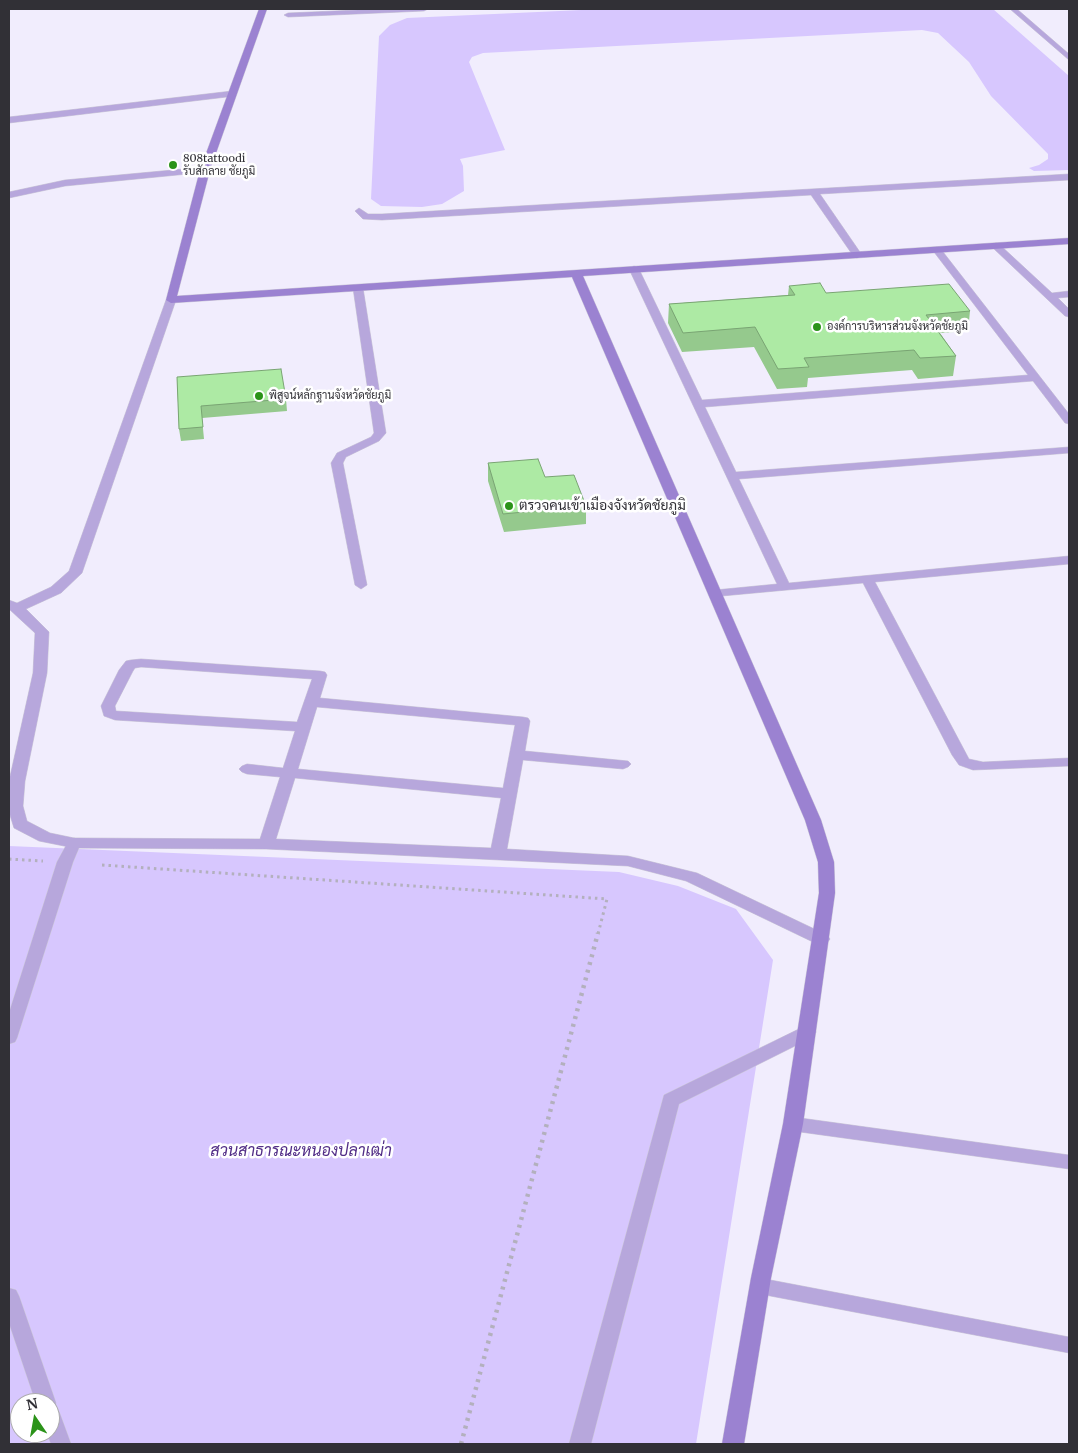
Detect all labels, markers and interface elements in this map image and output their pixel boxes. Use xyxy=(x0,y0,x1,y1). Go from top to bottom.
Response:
place label: 808tattoodi รับสักลาย ชัยภูมิ xyxy=(183,152,255,178)
marker: 808tattoodi รับสักลาย ชัยภูมิ xyxy=(167,159,179,171)
place label: องค์การบริหารส่วนจังหวัดชัยภูมิ xyxy=(827,320,968,334)
marker: องค์การบริหารส่วนจังหวัดชัยภูมิ xyxy=(811,321,823,333)
place label: พิสูจน์หลักฐานจังหวัดชัยภูมิ xyxy=(269,389,391,403)
marker: พิสูจน์หลักฐานจังหวัดชัยภูมิ xyxy=(253,390,265,402)
place label: ตรวจคนเข้าเมืองจังหวัดชัยภูมิ xyxy=(519,498,686,514)
marker: ตรวจคนเข้าเมืองจังหวัดชัยภูมิ xyxy=(503,500,515,512)
park label: สวนสาธารณะหนองปลาเฒ่า xyxy=(210,1141,392,1161)
north arrow xyxy=(10,1393,60,1443)
text: N xyxy=(25,1394,39,1414)

